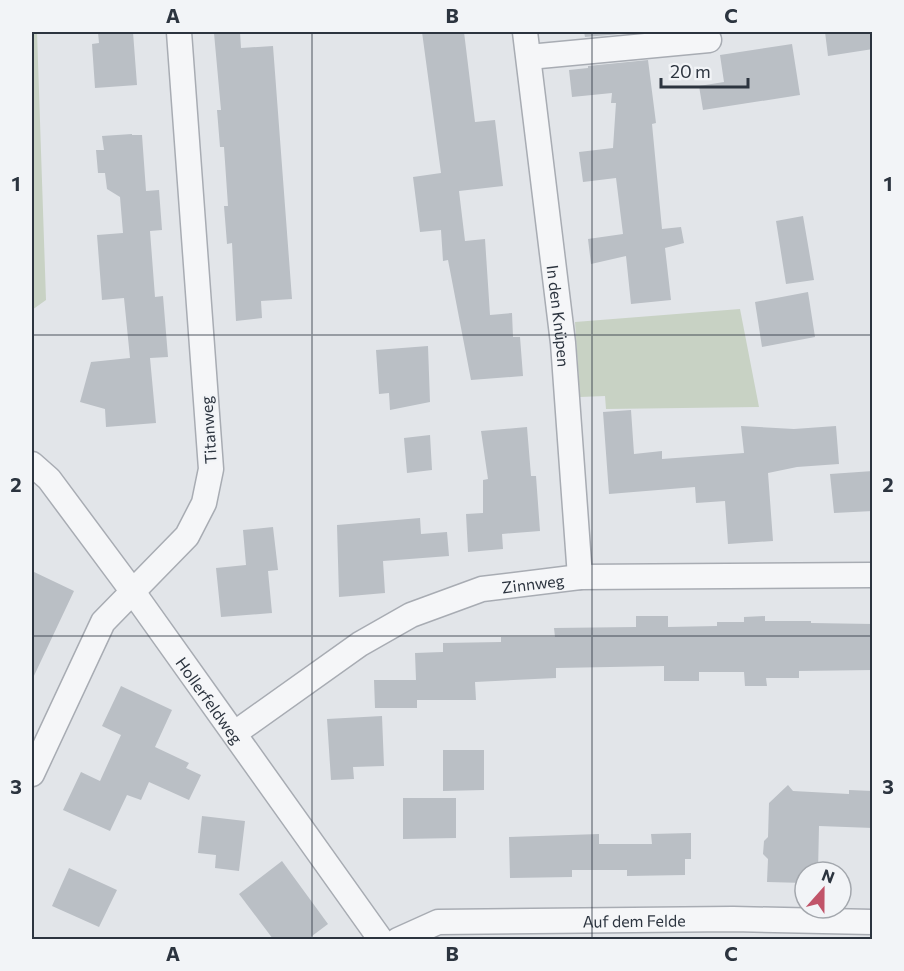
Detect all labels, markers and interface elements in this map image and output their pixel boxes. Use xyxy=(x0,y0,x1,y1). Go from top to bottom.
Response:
text: A xyxy=(166,3,180,27)
text: B xyxy=(445,3,459,27)
text: C xyxy=(724,3,738,27)
scale bar xyxy=(661,51,748,89)
text: 20 m xyxy=(670,60,711,82)
text: 1 xyxy=(11,171,21,195)
text: 1 xyxy=(883,171,893,195)
street label: In den Knüpen xyxy=(544,264,574,368)
street label: Titanweg xyxy=(196,395,220,465)
text: 2 xyxy=(10,472,22,496)
text: 2 xyxy=(882,472,894,496)
street label: Zinnweg xyxy=(501,569,565,596)
street label: Hollerfeldweg xyxy=(173,653,247,747)
text: 3 xyxy=(10,774,22,798)
text: 3 xyxy=(882,774,894,798)
north arrow xyxy=(793,860,853,920)
text: N xyxy=(820,865,838,887)
street label: Auf dem Felde xyxy=(583,910,686,930)
text: A xyxy=(166,941,180,965)
text: B xyxy=(445,941,459,965)
text: C xyxy=(724,941,738,965)

